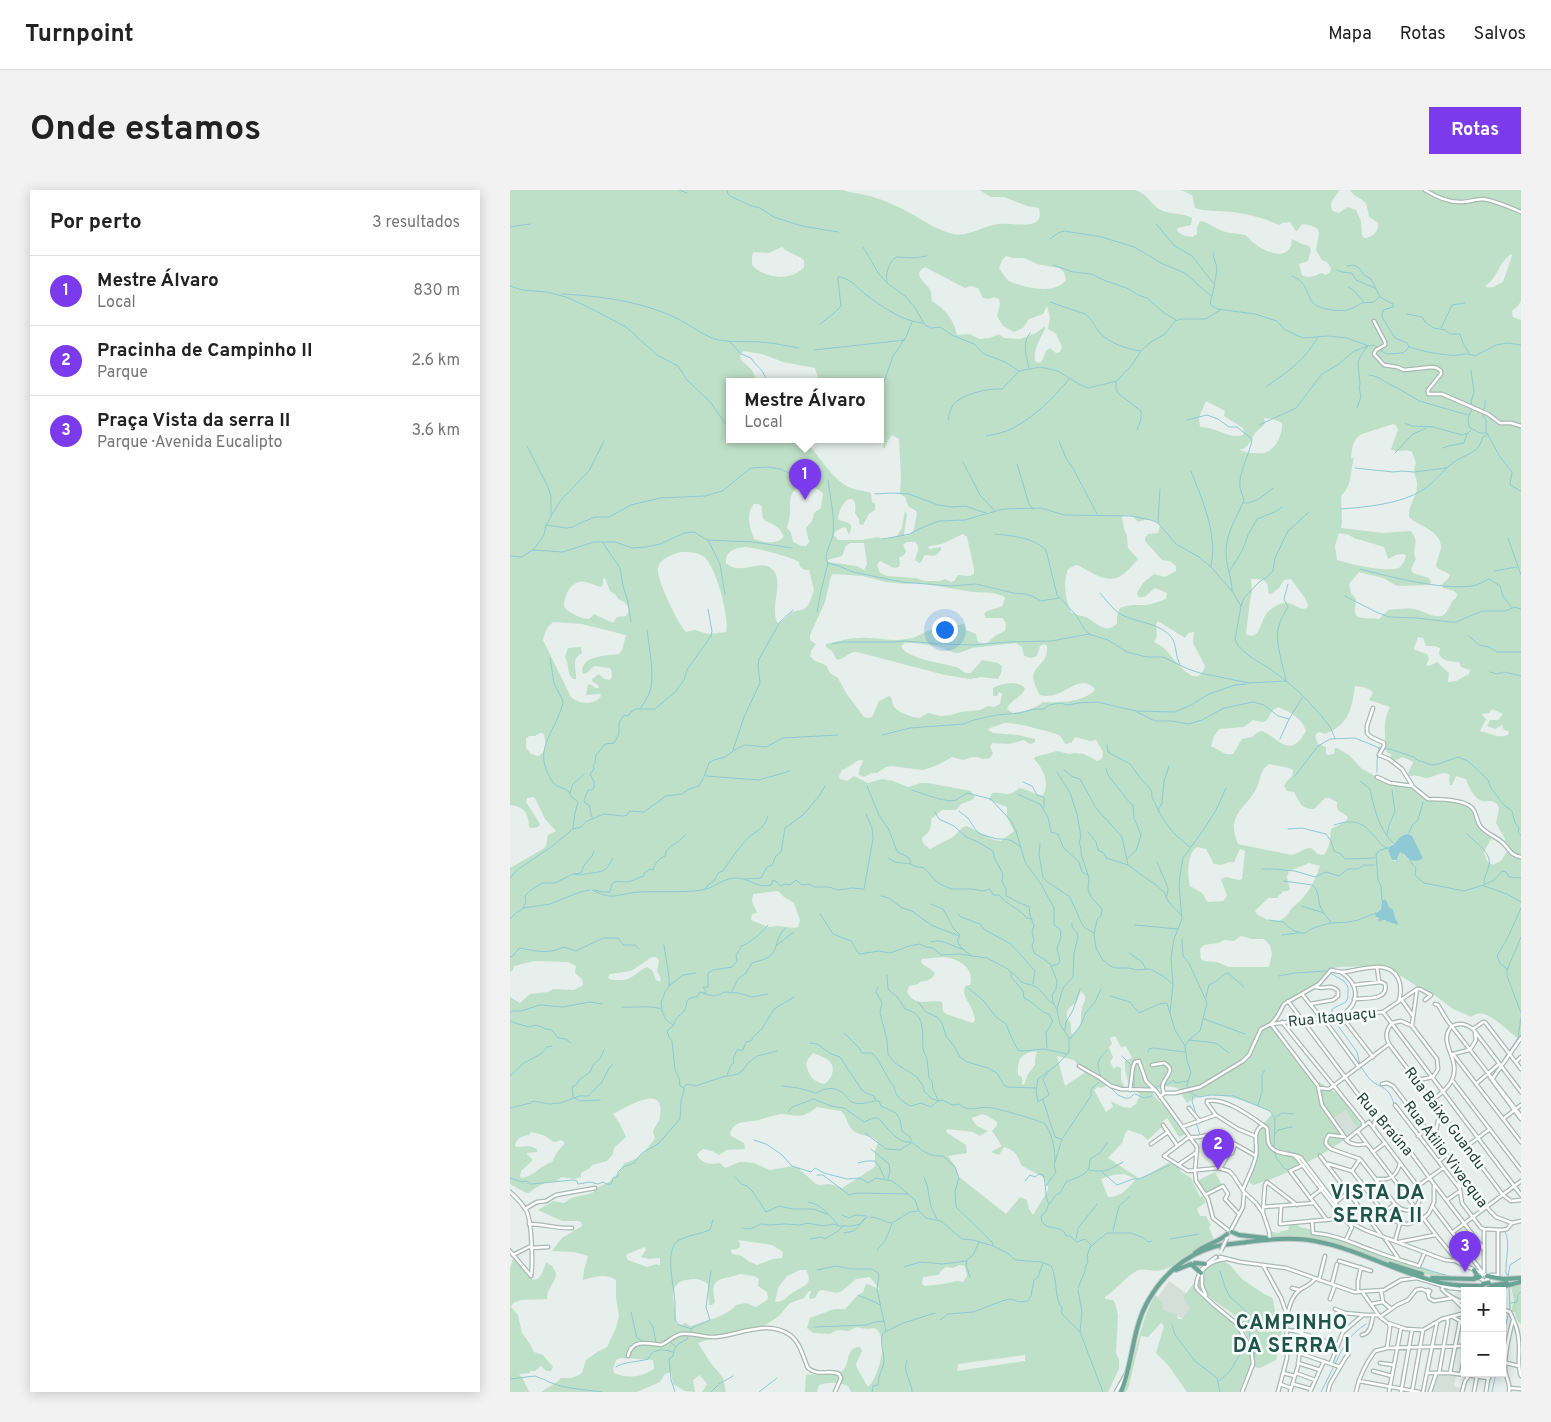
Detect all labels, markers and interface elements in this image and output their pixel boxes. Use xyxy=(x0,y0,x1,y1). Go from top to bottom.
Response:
text: Turnpoint xyxy=(25,20,134,50)
text: Mapa xyxy=(1328,23,1372,46)
text: Rotas xyxy=(1400,23,1446,46)
text: Salvos xyxy=(1474,23,1526,46)
button: Rotas xyxy=(1429,107,1521,154)
text: Onde estamos xyxy=(30,108,261,152)
text: Por perto xyxy=(50,209,142,236)
text: 3 resultados xyxy=(372,213,460,233)
text: Mestre Álvaro xyxy=(97,269,219,293)
text: 1 xyxy=(63,281,69,301)
text: 830 m xyxy=(413,281,460,301)
text: Local xyxy=(97,293,136,313)
text: Pracinha de Campinho II xyxy=(97,339,313,363)
text: 2 xyxy=(61,351,71,371)
text: 2.6 km xyxy=(411,351,460,371)
text: Parque xyxy=(97,363,148,383)
popup xyxy=(726,378,884,443)
text: Mestre Álvaro xyxy=(744,389,866,413)
text: Praça Vista da serra II xyxy=(97,409,290,433)
text: Local xyxy=(744,413,783,433)
text: 3 xyxy=(61,421,71,441)
text: 3.6 km xyxy=(411,421,460,441)
text: Parque · Avenida Eucalipto xyxy=(97,433,283,453)
pin: 1 xyxy=(789,459,821,500)
your location xyxy=(932,617,958,643)
street label: Rua Itaguaçu xyxy=(1287,1004,1377,1033)
street label: Rua Baixo Guandu xyxy=(1399,1064,1488,1174)
street label: Rua Braúna xyxy=(1351,1089,1417,1161)
street label: Rua Atilio Vivacqua xyxy=(1398,1098,1491,1212)
pin: 2 xyxy=(1202,1129,1234,1170)
district label: VISTA DA SERRA II xyxy=(1330,1181,1426,1230)
pin: 3 xyxy=(1449,1231,1481,1272)
map controls xyxy=(1461,1287,1506,1377)
button: + xyxy=(1461,1287,1506,1332)
district label: CAMPINHO DA SERRA I xyxy=(1233,1311,1351,1360)
button: − xyxy=(1461,1332,1506,1377)

